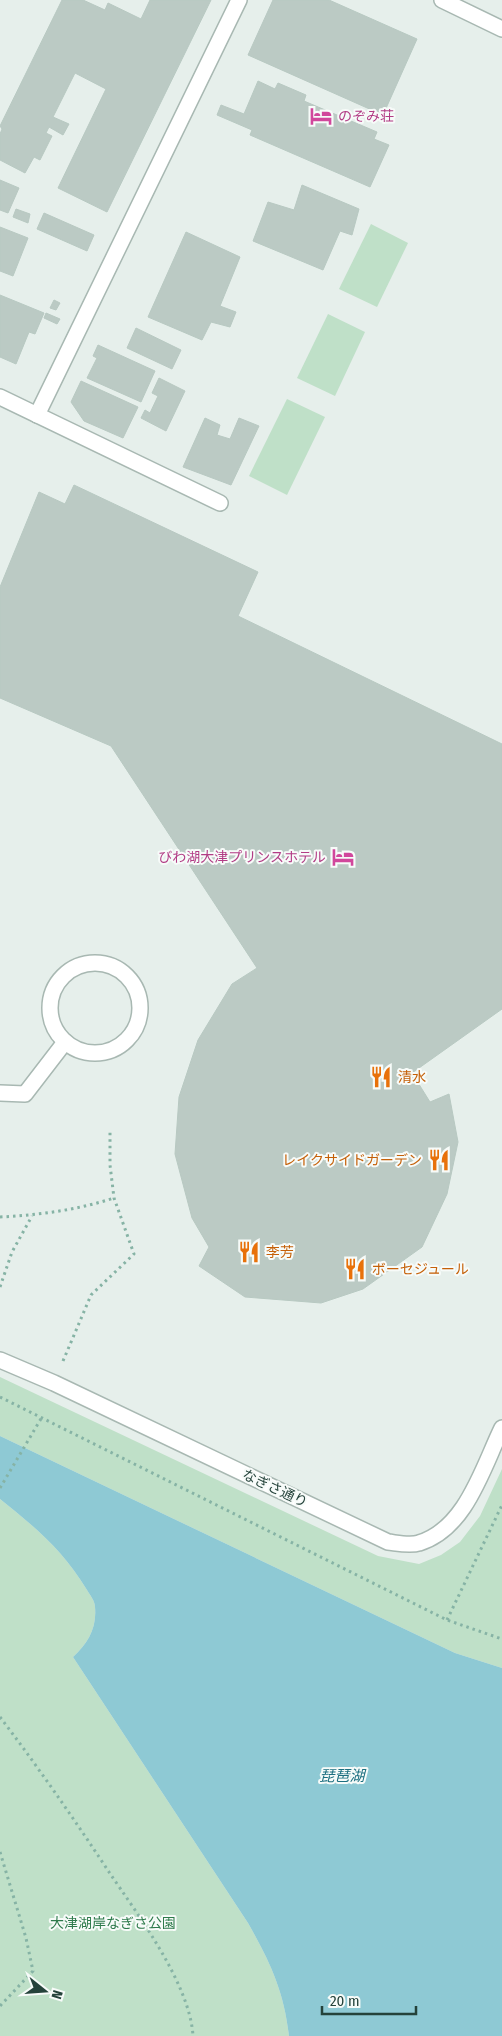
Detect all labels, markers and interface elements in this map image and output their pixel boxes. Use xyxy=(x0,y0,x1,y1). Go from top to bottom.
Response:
hotel icon: のぞみ荘 xyxy=(308,103,334,129)
place label: のぞみ荘 xyxy=(338,108,394,125)
hotel icon: びわ湖大津プリンスホテル xyxy=(330,844,356,870)
place label: びわ湖大津プリンスホテル xyxy=(158,849,326,866)
restaurant icon: 清水 xyxy=(368,1064,394,1090)
place label: 清水 xyxy=(398,1069,426,1086)
restaurant icon: レイクサイドガーデン xyxy=(426,1147,452,1173)
place label: レイクサイドガーデン xyxy=(282,1152,422,1169)
restaurant icon: 李芳 xyxy=(236,1239,262,1265)
place label: 李芳 xyxy=(266,1244,294,1261)
restaurant icon: ボーセジュール xyxy=(342,1256,368,1282)
place label: ボーセジュール xyxy=(372,1261,469,1278)
street label: なぎさ通り xyxy=(239,1466,310,1511)
water label: 琵琶湖 xyxy=(319,1767,366,1785)
park label: 大津湖岸なぎさ公園 xyxy=(50,1915,176,1932)
north arrow xyxy=(20,1966,70,2016)
scale bar xyxy=(322,1984,416,2016)
text: N xyxy=(48,1988,66,2001)
text: 20 m xyxy=(330,1992,360,2010)

